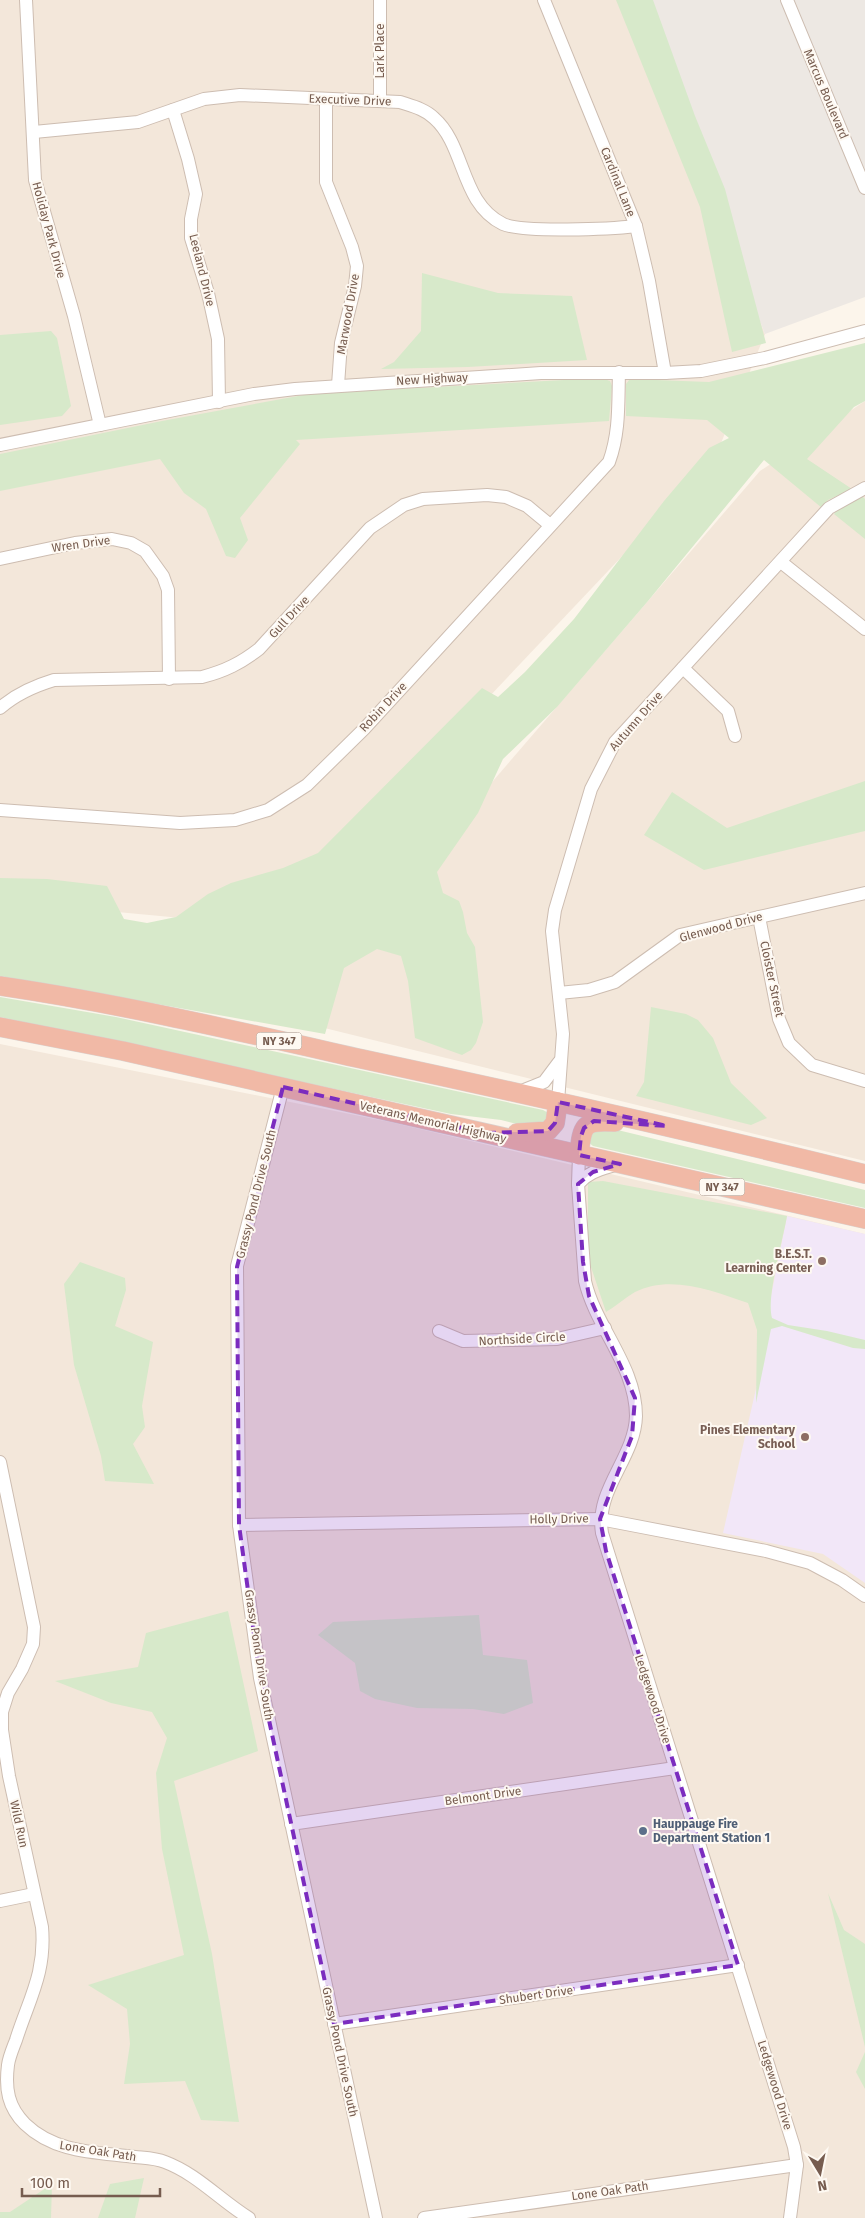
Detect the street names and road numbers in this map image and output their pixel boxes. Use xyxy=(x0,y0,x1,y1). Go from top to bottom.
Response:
street label: Lark Place xyxy=(373,23,387,79)
street label: Marcus Boulevard xyxy=(801,47,851,141)
street label: Executive Drive xyxy=(308,92,392,108)
street label: Cardinal Lane xyxy=(598,145,638,219)
street label: Holiday Park Drive xyxy=(29,180,69,280)
street label: Leeland Drive xyxy=(186,232,218,308)
street label: Marwood Drive xyxy=(334,273,362,355)
street label: New Highway xyxy=(396,370,468,388)
street label: Wren Drive xyxy=(51,533,111,555)
street label: Gull Drive xyxy=(266,593,312,641)
street label: Robin Drive xyxy=(356,679,410,735)
street label: Autumn Drive xyxy=(606,689,666,753)
street label: Glenwood Drive xyxy=(678,909,764,945)
street label: Cloister Street xyxy=(757,940,787,1019)
road number: NY 347 xyxy=(256,1032,302,1050)
street label: Veterans Memorial Highway xyxy=(358,1098,508,1146)
street label: Grassy Pond Drive South xyxy=(233,1128,279,1260)
road number: NY 347 xyxy=(700,1178,744,1196)
street label: Northside Circle xyxy=(478,1330,566,1348)
street label: Holly Drive xyxy=(529,1511,589,1527)
street label: Grassy Pond Drive South xyxy=(242,1589,276,1721)
street label: Ledgewood Drive xyxy=(632,1653,674,1745)
street label: Belmont Drive xyxy=(444,1784,522,1808)
street label: Wild Run xyxy=(7,1799,31,1849)
street label: Shubert Drive xyxy=(498,1983,574,2007)
street label: Grassy Pond Drive South xyxy=(319,1986,361,2118)
street label: Ledgewood Drive xyxy=(755,2038,795,2132)
street label: Lone Oak Path xyxy=(59,2138,137,2164)
street label: Lone Oak Path xyxy=(571,2179,649,2203)

